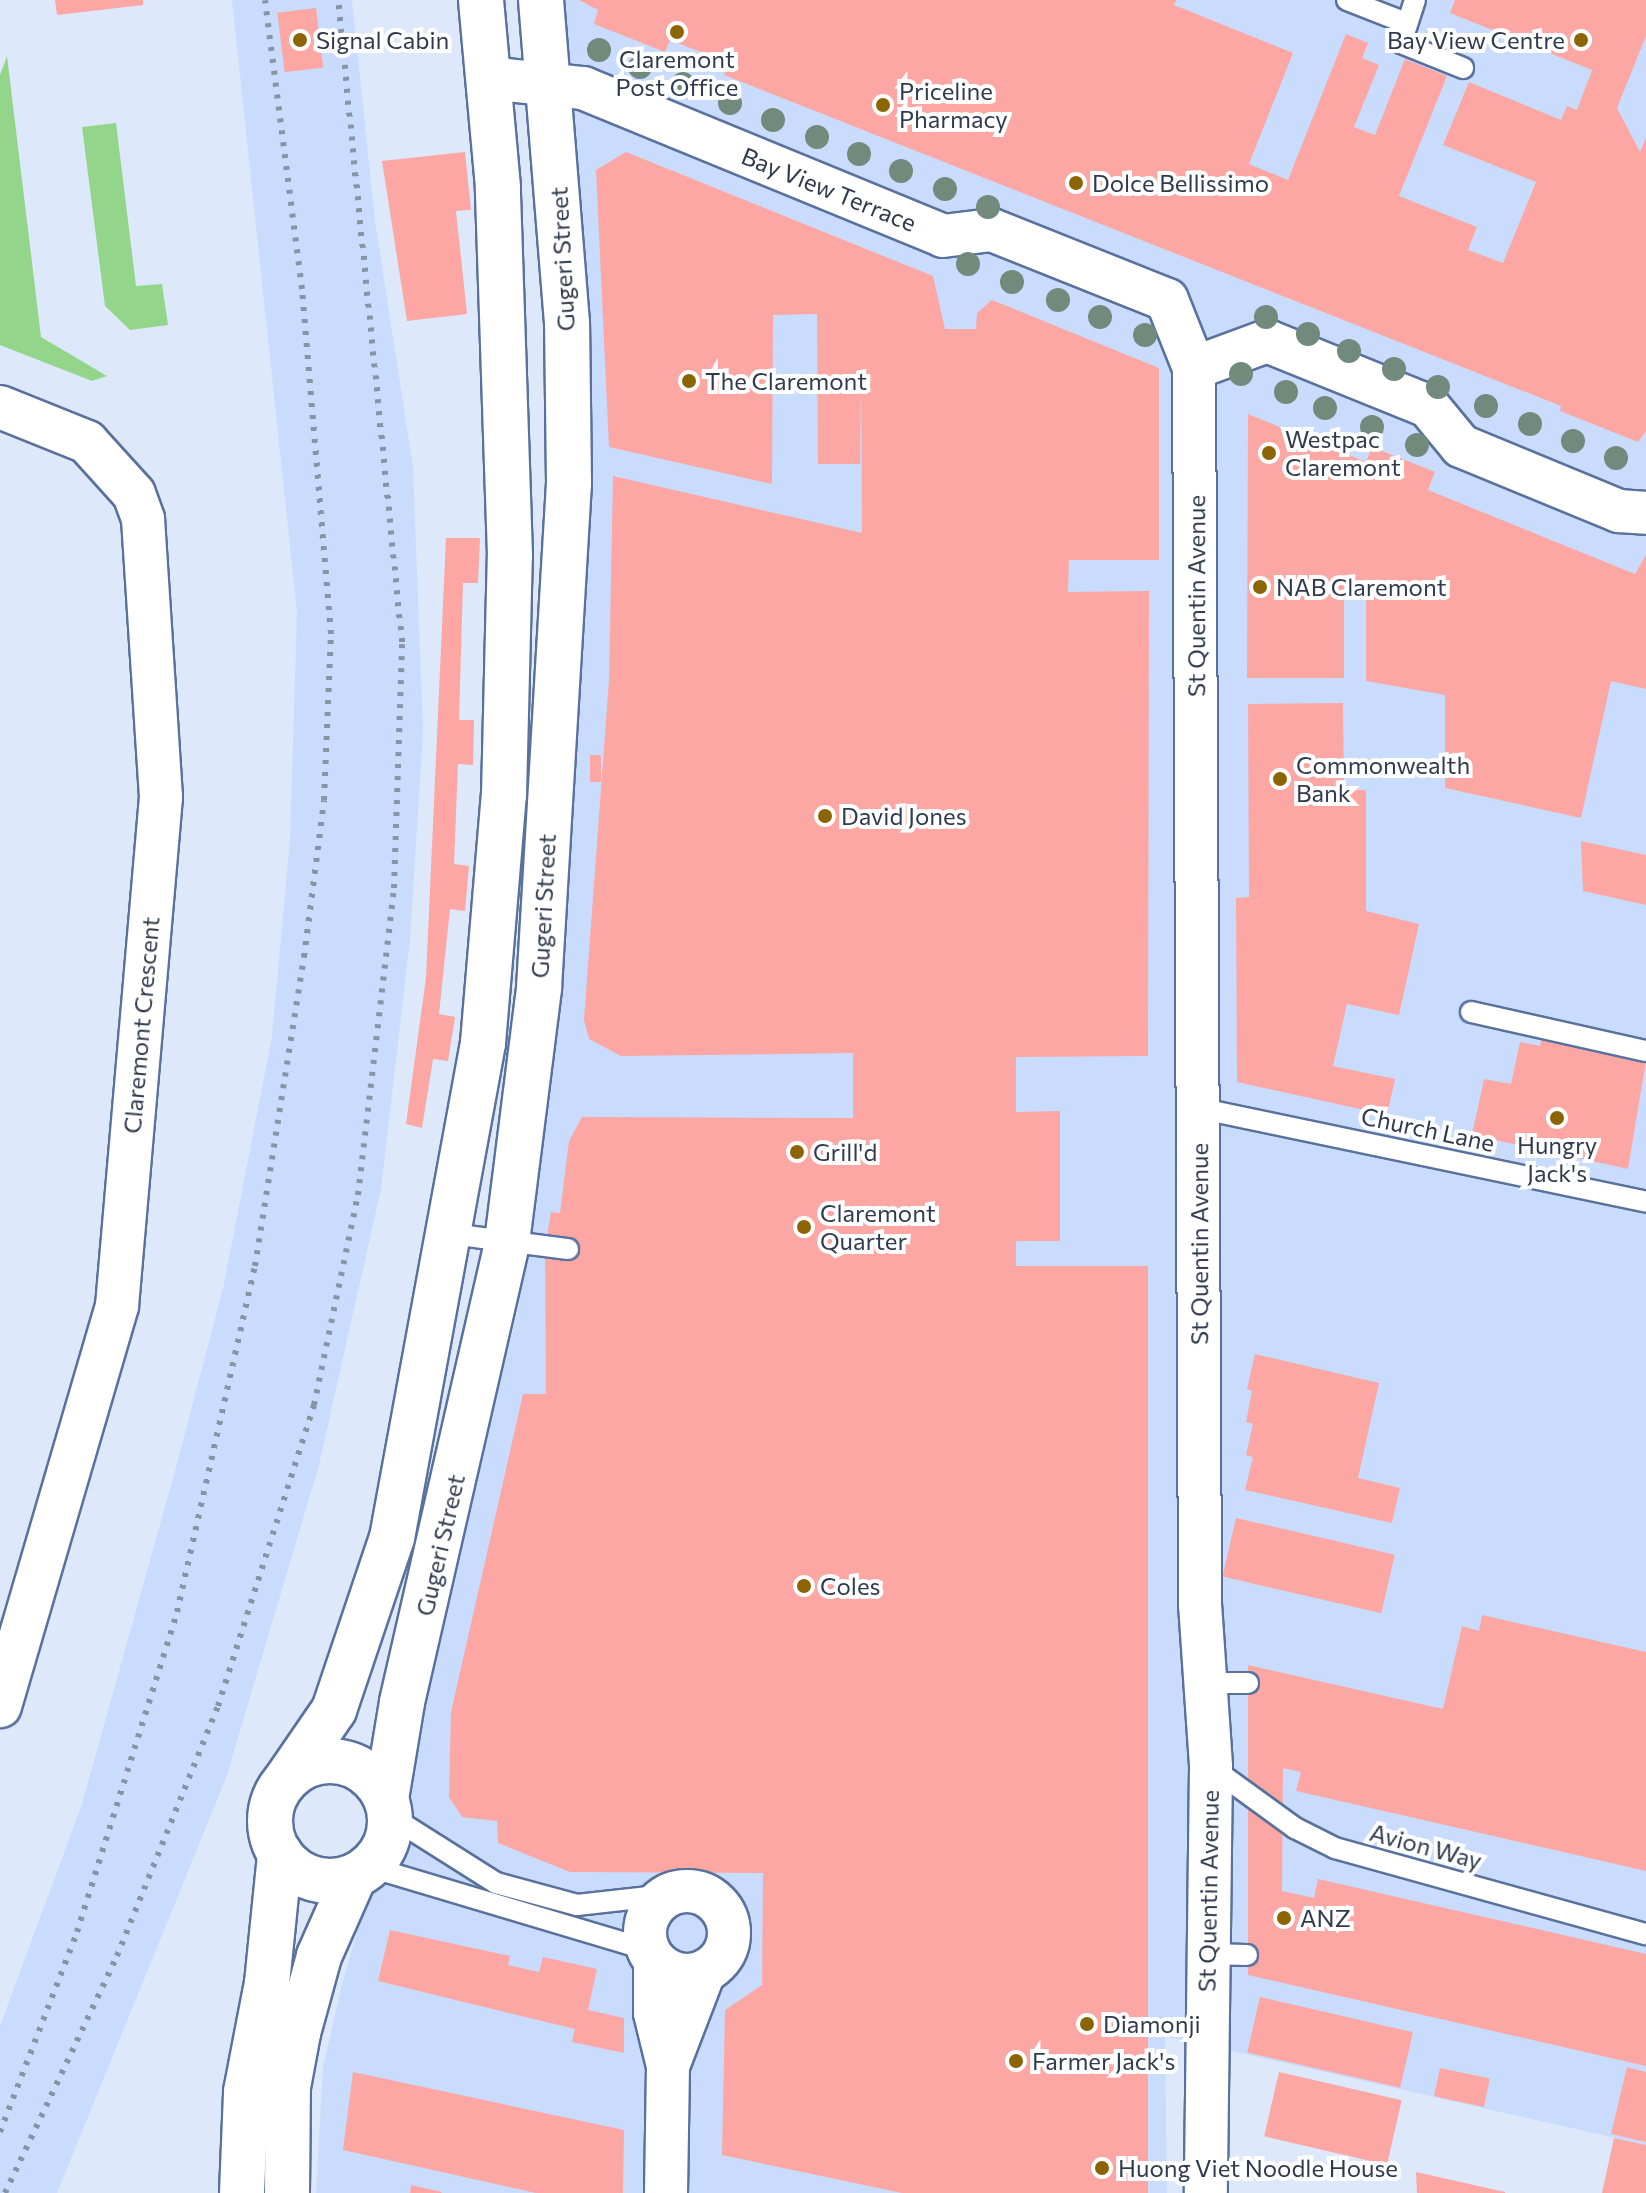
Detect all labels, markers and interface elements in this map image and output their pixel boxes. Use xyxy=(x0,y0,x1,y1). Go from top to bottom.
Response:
marker: Claremont Post Office xyxy=(668,23,686,41)
place label: Signal Cabin xyxy=(316,26,449,54)
place label: Bay View Centre xyxy=(1387,26,1565,54)
marker: Signal Cabin xyxy=(291,31,309,49)
marker: Bay View Centre xyxy=(1572,31,1590,49)
place label: Claremont Post Office xyxy=(616,45,738,101)
place label: Priceline Pharmacy xyxy=(899,77,1008,133)
marker: Priceline Pharmacy xyxy=(874,96,892,114)
street label: Bay View Terrace xyxy=(737,141,921,237)
place label: Dolce Bellissimo xyxy=(1092,169,1269,197)
marker: Dolce Bellissimo xyxy=(1067,174,1085,192)
street label: Gugeri Street xyxy=(544,186,580,332)
place label: The Claremont xyxy=(705,367,867,395)
marker: The Claremont xyxy=(680,372,698,390)
place label: Westpac Claremont xyxy=(1285,425,1401,481)
marker: Westpac Claremont xyxy=(1260,444,1278,462)
street label: St Quentin Avenue xyxy=(1182,495,1210,697)
place label: NAB Claremont xyxy=(1276,573,1447,601)
marker: NAB Claremont xyxy=(1251,578,1269,596)
place label: Commonwealth Bank xyxy=(1296,751,1470,807)
marker: Commonwealth Bank xyxy=(1271,770,1289,788)
place label: David Jones xyxy=(841,802,967,830)
marker: David Jones xyxy=(816,807,834,825)
street label: Gugeri Street xyxy=(525,833,561,979)
street label: Claremont Crescent xyxy=(117,915,165,1135)
street label: Church Lane xyxy=(1359,1101,1497,1157)
marker: Hungry Jack's xyxy=(1548,1109,1566,1127)
place label: Hungry Jack's xyxy=(1517,1131,1597,1187)
place label: Grill'd xyxy=(813,1138,877,1166)
marker: Grill'd xyxy=(788,1143,806,1161)
street label: St Quentin Avenue xyxy=(1185,1143,1213,1345)
place label: Claremont Quarter xyxy=(820,1199,936,1255)
marker: Claremont Quarter xyxy=(795,1218,813,1236)
street label: Gugeri Street xyxy=(410,1471,470,1619)
place label: Coles xyxy=(820,1572,880,1600)
marker: Coles xyxy=(795,1577,813,1595)
street label: St Quentin Avenue xyxy=(1192,1790,1224,1992)
street label: Avion Way xyxy=(1367,1817,1485,1875)
place label: ANZ xyxy=(1300,1904,1351,1932)
marker: ANZ xyxy=(1275,1909,1293,1927)
place label: Diamonji xyxy=(1103,2010,1201,2038)
marker: Diamonji xyxy=(1078,2015,1096,2033)
place label: Farmer Jack's xyxy=(1032,2047,1175,2075)
marker: Farmer Jack's xyxy=(1007,2052,1025,2070)
place label: Huong Viet Noodle House xyxy=(1118,2154,1398,2182)
marker: Huong Viet Noodle House xyxy=(1093,2159,1111,2177)

